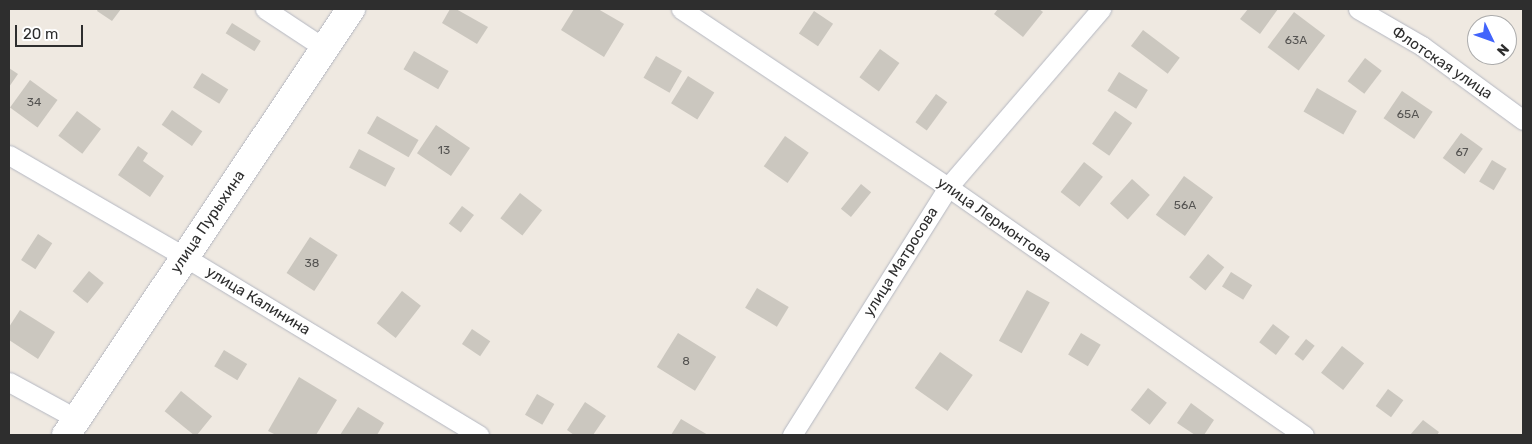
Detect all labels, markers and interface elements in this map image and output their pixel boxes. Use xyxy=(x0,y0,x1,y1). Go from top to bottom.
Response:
scale bar xyxy=(18,15,85,47)
north arrow xyxy=(1467,15,1517,65)
street label: Флотская улица xyxy=(1388,23,1496,103)
text: 20 m xyxy=(23,25,58,43)
house number: 63А xyxy=(1285,34,1307,48)
text: N xyxy=(1493,40,1512,59)
house number: 34 xyxy=(27,96,41,110)
house number: 65А xyxy=(1397,108,1419,122)
house number: 13 xyxy=(438,144,450,158)
house number: 67 xyxy=(1455,146,1469,160)
street label: улица Пурыхина xyxy=(167,167,249,277)
street label: улица Лермонтова xyxy=(933,174,1055,266)
house number: 56А xyxy=(1174,199,1196,213)
street label: улица Матросова xyxy=(860,204,942,320)
house number: 38 xyxy=(305,257,319,271)
street label: улица Калинина xyxy=(203,263,313,339)
house number: 8 xyxy=(682,355,690,369)

